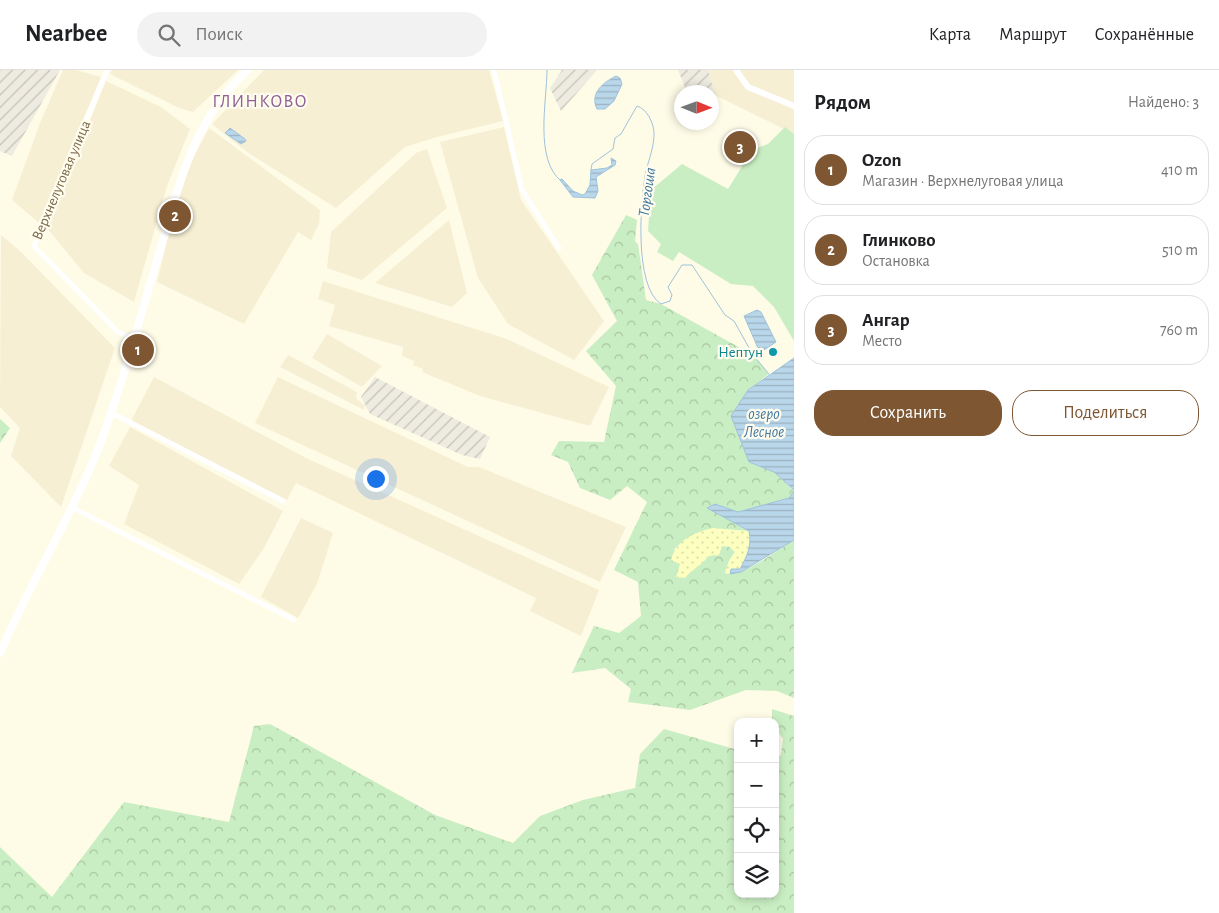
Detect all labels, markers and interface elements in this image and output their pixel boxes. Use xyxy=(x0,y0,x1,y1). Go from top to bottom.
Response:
search box xyxy=(137,12,487,57)
icon: search xyxy=(155,21,183,49)
text: Nearbee xyxy=(25,22,107,46)
text: Поиск xyxy=(195,25,243,44)
text: Карта xyxy=(929,26,971,44)
text: Маршрут xyxy=(999,26,1067,44)
text: Сохранённые xyxy=(1095,26,1194,44)
north arrow xyxy=(674,85,719,130)
text: Рядом xyxy=(814,92,871,113)
district label: ГЛИНКОВО xyxy=(212,93,308,111)
text: Найдено: 3 xyxy=(1128,94,1199,110)
street label: Верхнелуговая улица xyxy=(30,118,93,242)
pin: 3 xyxy=(724,128,756,166)
text: Ozon xyxy=(862,151,901,170)
text: 1 xyxy=(828,162,834,178)
text: 410 m xyxy=(1161,162,1198,178)
water label: Торгоша xyxy=(636,166,659,218)
text: Магазин · Верхнелуговая улица xyxy=(862,173,1064,189)
pin: 2 xyxy=(159,197,191,235)
text: Глинково xyxy=(862,231,935,250)
text: 2 xyxy=(827,242,835,258)
text: 510 m xyxy=(1162,242,1198,258)
text: Остановка xyxy=(862,253,930,269)
text: Ангар xyxy=(862,311,910,330)
text: 3 xyxy=(828,322,834,338)
text: 760 m xyxy=(1160,322,1198,338)
pin: 1 xyxy=(122,331,154,369)
text: Место xyxy=(862,333,902,349)
place label: Нептун xyxy=(718,345,763,360)
marker: Нептун xyxy=(767,346,779,358)
button: Сохранить xyxy=(814,390,1002,436)
button: Поделиться xyxy=(1012,390,1199,436)
water label: озеро Лесное xyxy=(743,406,784,440)
your location xyxy=(363,466,389,492)
map controls xyxy=(734,718,779,898)
button: + xyxy=(734,718,779,763)
button: − xyxy=(734,763,779,808)
button: locate xyxy=(734,808,779,853)
button: layers xyxy=(734,853,779,898)

